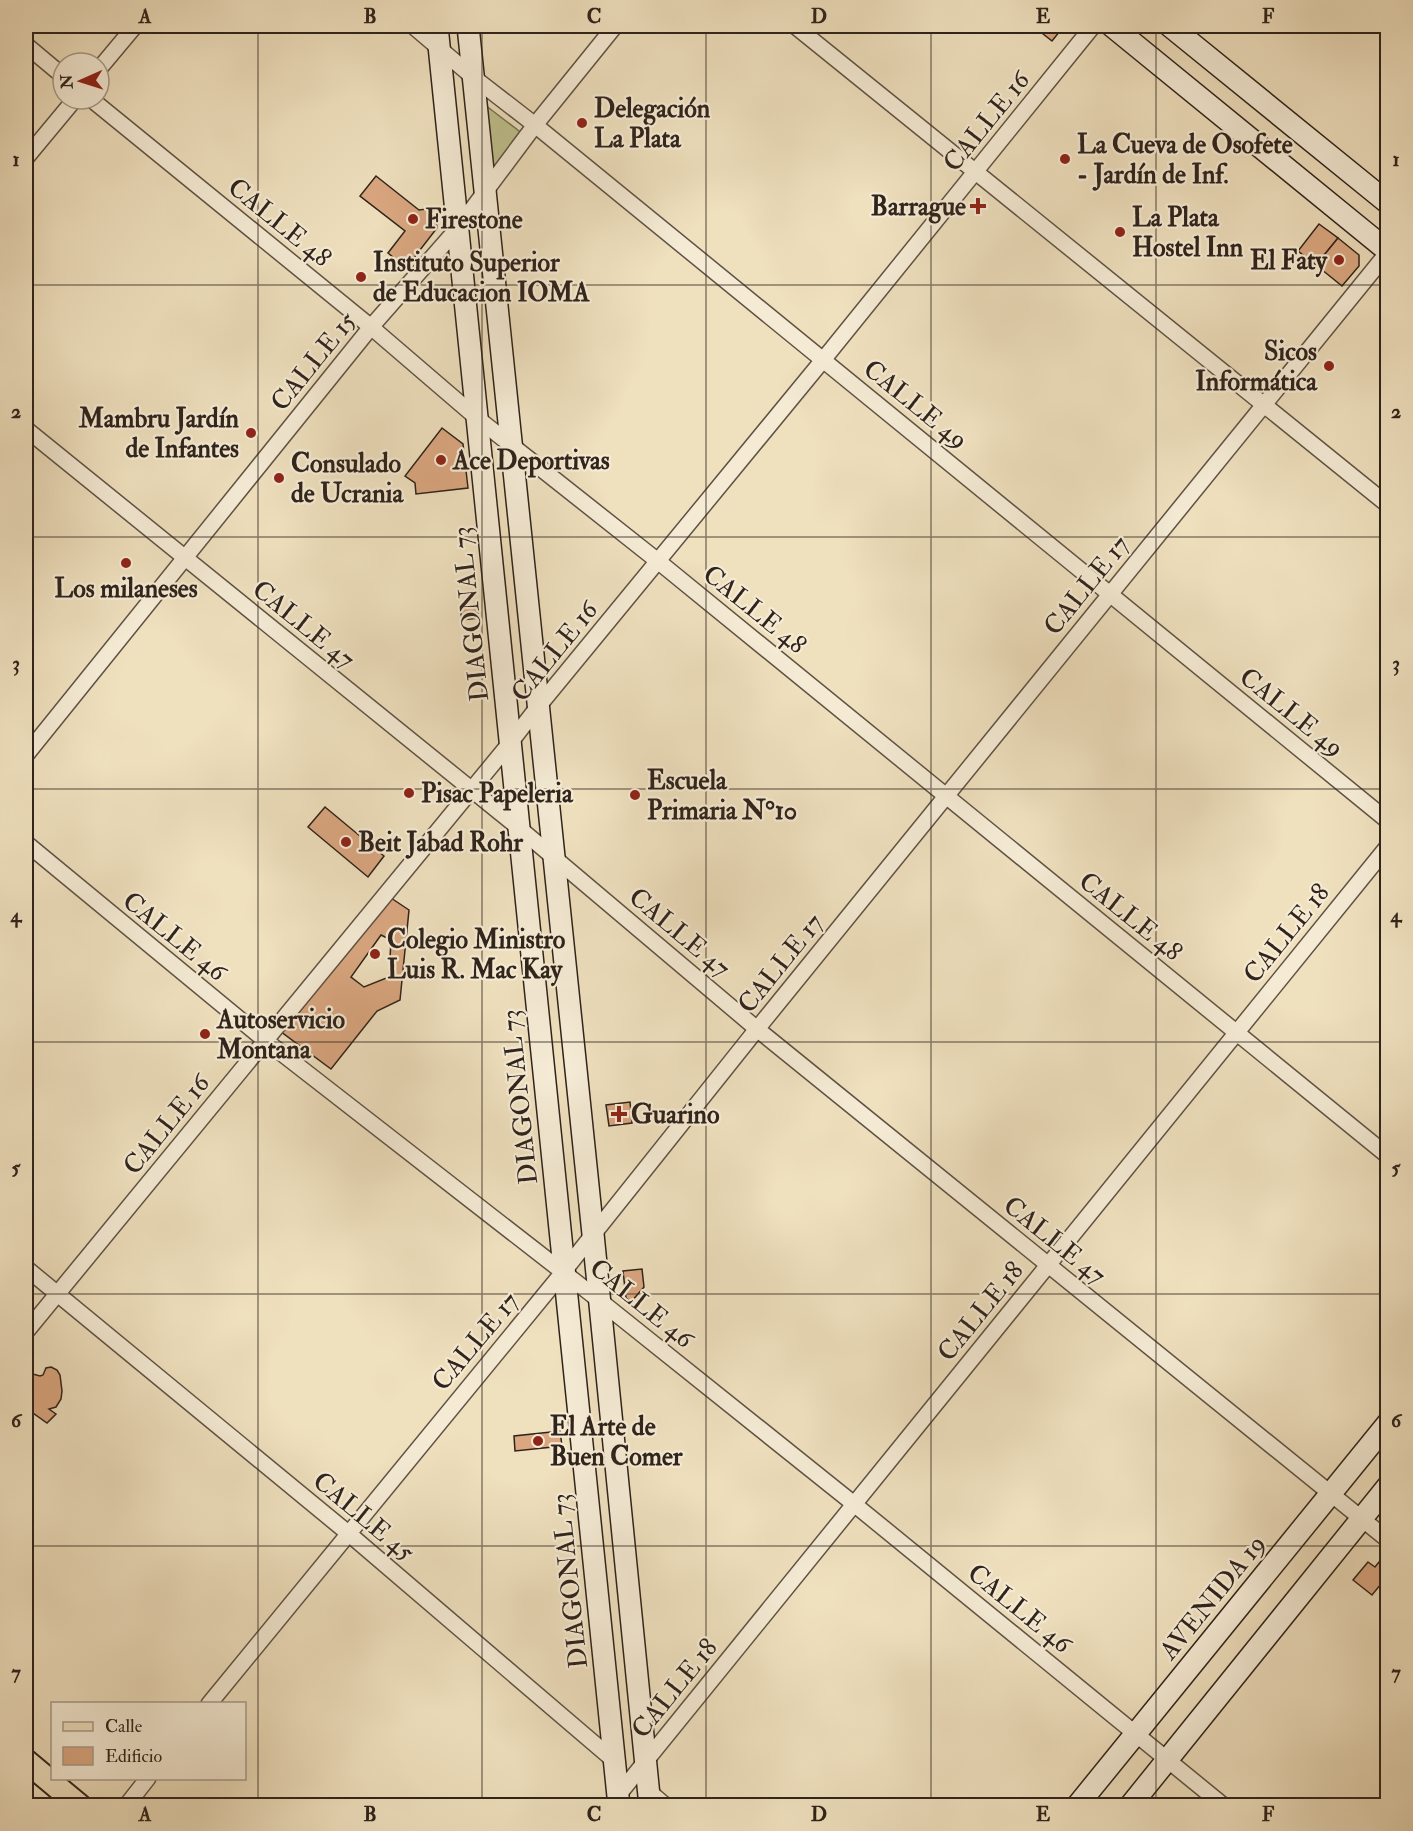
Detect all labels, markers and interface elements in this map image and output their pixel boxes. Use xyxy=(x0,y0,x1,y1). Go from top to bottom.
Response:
text: A xyxy=(138,4,152,29)
text: B xyxy=(363,4,377,29)
text: C xyxy=(587,4,601,29)
text: D xyxy=(811,4,827,29)
text: E xyxy=(1036,4,1051,29)
text: F xyxy=(1262,4,1275,29)
north arrow xyxy=(51,51,111,111)
street label: CALLE 16 xyxy=(937,64,1038,178)
text: N xyxy=(57,73,77,90)
place label: Delegación La Plata xyxy=(594,93,711,155)
marker: Delegación La Plata xyxy=(575,116,589,130)
place label: La Cueva de Osofete - Jardín de Inf. xyxy=(1077,129,1293,191)
text: 1 xyxy=(12,147,20,172)
text: 1 xyxy=(1392,147,1400,172)
marker: La Cueva de Osofete - Jardín de Inf. xyxy=(1058,152,1072,166)
street label: CALLE 48 xyxy=(221,171,337,274)
place label: Barrague xyxy=(871,191,966,224)
marker: Barrague xyxy=(971,199,985,213)
place label: La Plata Hostel Inn xyxy=(1132,202,1244,264)
place label: Firestone xyxy=(425,204,523,236)
marker: Firestone xyxy=(406,212,420,226)
marker: La Plata Hostel Inn xyxy=(1113,225,1127,239)
place label: El Faty xyxy=(1250,245,1329,278)
place label: Instituto Superior de Educacion IOMA xyxy=(373,247,590,309)
marker: El Faty xyxy=(1332,253,1346,267)
marker: Instituto Superior de Educacion IOMA xyxy=(354,270,368,284)
street label: CALLE 15 xyxy=(264,305,364,418)
place label: Sicos Informática xyxy=(1195,336,1318,398)
street label: CALLE 49 xyxy=(857,353,974,456)
marker: Sicos Informática xyxy=(1322,359,1336,373)
text: 2 xyxy=(11,399,21,424)
text: 2 xyxy=(1391,399,1401,424)
place label: Mambru Jardín de Infantes xyxy=(78,403,240,465)
marker: Mambru Jardín de Infantes xyxy=(244,426,258,440)
place label: Ace Deportivas xyxy=(452,445,610,478)
place label: Consulado de Ucrania xyxy=(291,448,404,510)
marker: Ace Deportivas xyxy=(434,453,448,467)
marker: Consulado de Ucrania xyxy=(272,471,286,485)
street label: DIAGONAL 73 xyxy=(446,525,496,703)
street label: CALLE 17 xyxy=(1037,529,1137,642)
marker: Los milaneses xyxy=(119,556,133,570)
street label: CALLE 48 xyxy=(696,558,812,661)
place label: Los milaneses xyxy=(54,573,198,605)
street label: CALLE 47 xyxy=(246,574,361,676)
street label: CALLE 16 xyxy=(505,594,606,708)
text: 3 xyxy=(12,651,20,676)
text: 3 xyxy=(1392,651,1400,676)
street label: CALLE 49 xyxy=(1233,661,1350,764)
place label: Escuela Primaria N°10 xyxy=(647,765,797,827)
place label: Pisac Papeleria xyxy=(421,778,574,811)
marker: Pisac Papeleria xyxy=(402,786,416,800)
marker: Escuela Primaria N°10 xyxy=(628,788,642,802)
place label: Beit Jabad Rohr xyxy=(358,827,523,859)
marker: Beit Jabad Rohr xyxy=(339,835,353,849)
street label: CALLE 48 xyxy=(1072,865,1188,968)
street label: CALLE 18 xyxy=(1237,877,1337,990)
street label: CALLE 47 xyxy=(622,881,737,985)
street label: CALLE 46 xyxy=(116,885,234,990)
text: 4 xyxy=(10,903,23,928)
text: 4 xyxy=(1390,903,1403,928)
street label: CALLE 17 xyxy=(731,907,831,1020)
place label: Colegio Ministro Luis R. Mac Kay xyxy=(387,924,566,987)
marker: Colegio Ministro Luis R. Mac Kay xyxy=(368,947,382,961)
place label: Autoservicio Montana xyxy=(216,1004,346,1066)
street label: DIAGONAL 73 xyxy=(495,1008,545,1186)
marker: Autoservicio Montana xyxy=(198,1027,212,1041)
street label: CALLE 16 xyxy=(117,1067,218,1181)
place label: Guarino xyxy=(631,1099,720,1131)
marker: Guarino xyxy=(612,1107,626,1121)
text: 5 xyxy=(12,1155,22,1180)
text: 5 xyxy=(1392,1155,1402,1180)
street label: CALLE 47 xyxy=(997,1190,1112,1292)
street label: CALLE 46 xyxy=(583,1252,701,1357)
street label: CALLE 18 xyxy=(931,1255,1031,1368)
street label: CALLE 17 xyxy=(425,1286,526,1397)
text: 6 xyxy=(11,1408,23,1433)
text: 6 xyxy=(1391,1408,1403,1433)
place label: El Arte de Buen Comer xyxy=(550,1411,683,1473)
marker: El Arte de Buen Comer xyxy=(531,1434,545,1448)
street label: CALLE 45 xyxy=(306,1465,421,1569)
street label: DIAGONAL 73 xyxy=(545,1492,595,1670)
street label: AVENIDA 19 xyxy=(1152,1529,1273,1667)
street label: CALLE 46 xyxy=(961,1557,1079,1662)
street label: CALLE 18 xyxy=(625,1632,725,1745)
text: 7 xyxy=(11,1660,21,1685)
text: 7 xyxy=(1391,1660,1401,1685)
legend xyxy=(51,1702,246,1780)
text: Calle xyxy=(105,1715,143,1738)
text: Edificio xyxy=(105,1745,162,1768)
text: A xyxy=(138,1802,152,1827)
text: B xyxy=(363,1802,377,1827)
text: C xyxy=(587,1802,601,1827)
text: D xyxy=(811,1802,827,1827)
text: E xyxy=(1036,1802,1051,1827)
text: F xyxy=(1262,1802,1275,1827)

